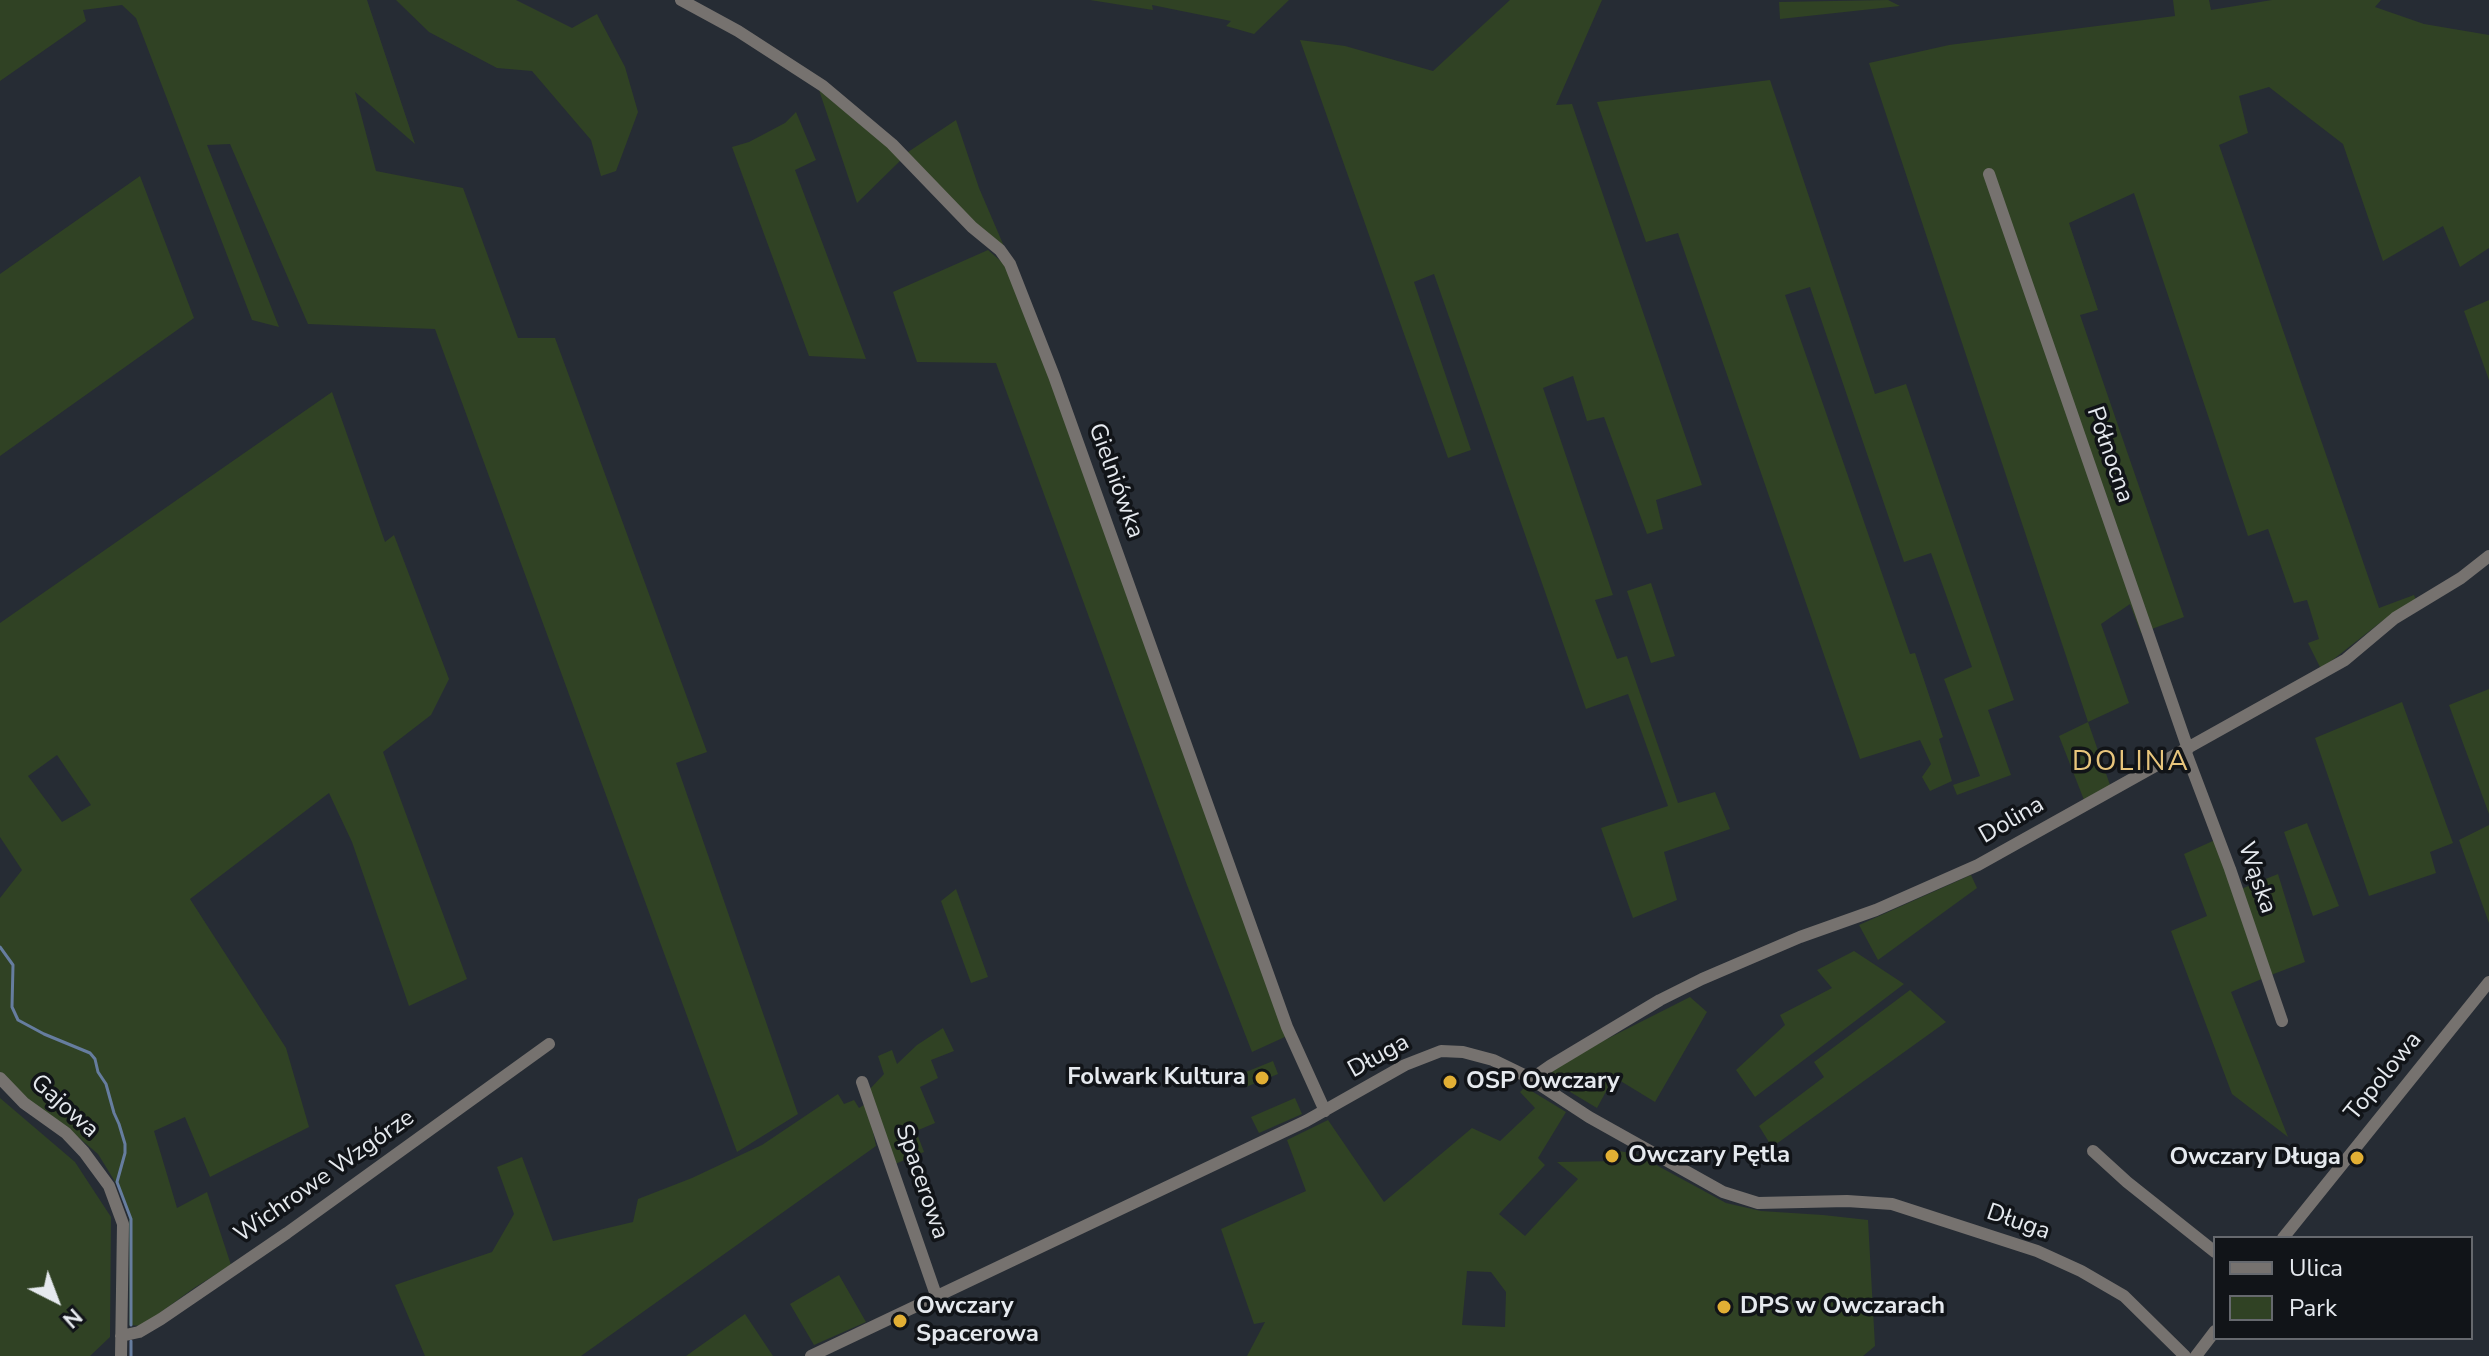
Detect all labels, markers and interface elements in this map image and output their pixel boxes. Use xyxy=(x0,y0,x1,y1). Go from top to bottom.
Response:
street label: Północna xyxy=(2079,403,2139,507)
street label: Gielniówka xyxy=(1081,420,1149,542)
district label: DOLINA xyxy=(2072,746,2190,780)
street label: Dolina xyxy=(1974,791,2050,851)
street label: Wąska xyxy=(2230,838,2282,918)
street label: Topolowa xyxy=(2339,1027,2429,1127)
street label: Długa xyxy=(1344,1029,1414,1085)
place label: Folwark Kultura xyxy=(1067,1064,1246,1092)
place label: OSP Owczary xyxy=(1466,1068,1620,1096)
street label: Gajowa xyxy=(24,1069,104,1145)
marker: Folwark Kultura xyxy=(1253,1069,1271,1087)
marker: OSP Owczary xyxy=(1441,1073,1459,1091)
street label: Wichrowe Wzgórze xyxy=(230,1104,420,1250)
street label: Spacerowa xyxy=(888,1121,954,1243)
place label: Owczary Pętla xyxy=(1628,1142,1790,1170)
place label: Owczary Długa xyxy=(2170,1144,2341,1172)
marker: Owczary Pętla xyxy=(1603,1147,1621,1165)
marker: Owczary Długa xyxy=(2348,1149,2366,1167)
street label: Długa xyxy=(1983,1199,2053,1247)
legend xyxy=(2213,1236,2473,1340)
text: Ulica xyxy=(2289,1252,2343,1284)
north arrow xyxy=(16,1260,96,1340)
text: Park xyxy=(2289,1292,2337,1324)
place label: Owczary Spacerowa xyxy=(916,1293,1039,1349)
place label: DPS w Owczarach xyxy=(1740,1293,1945,1321)
marker: DPS w Owczarach xyxy=(1715,1298,1733,1316)
text: N xyxy=(56,1301,88,1334)
marker: Owczary Spacerowa xyxy=(891,1312,909,1330)

